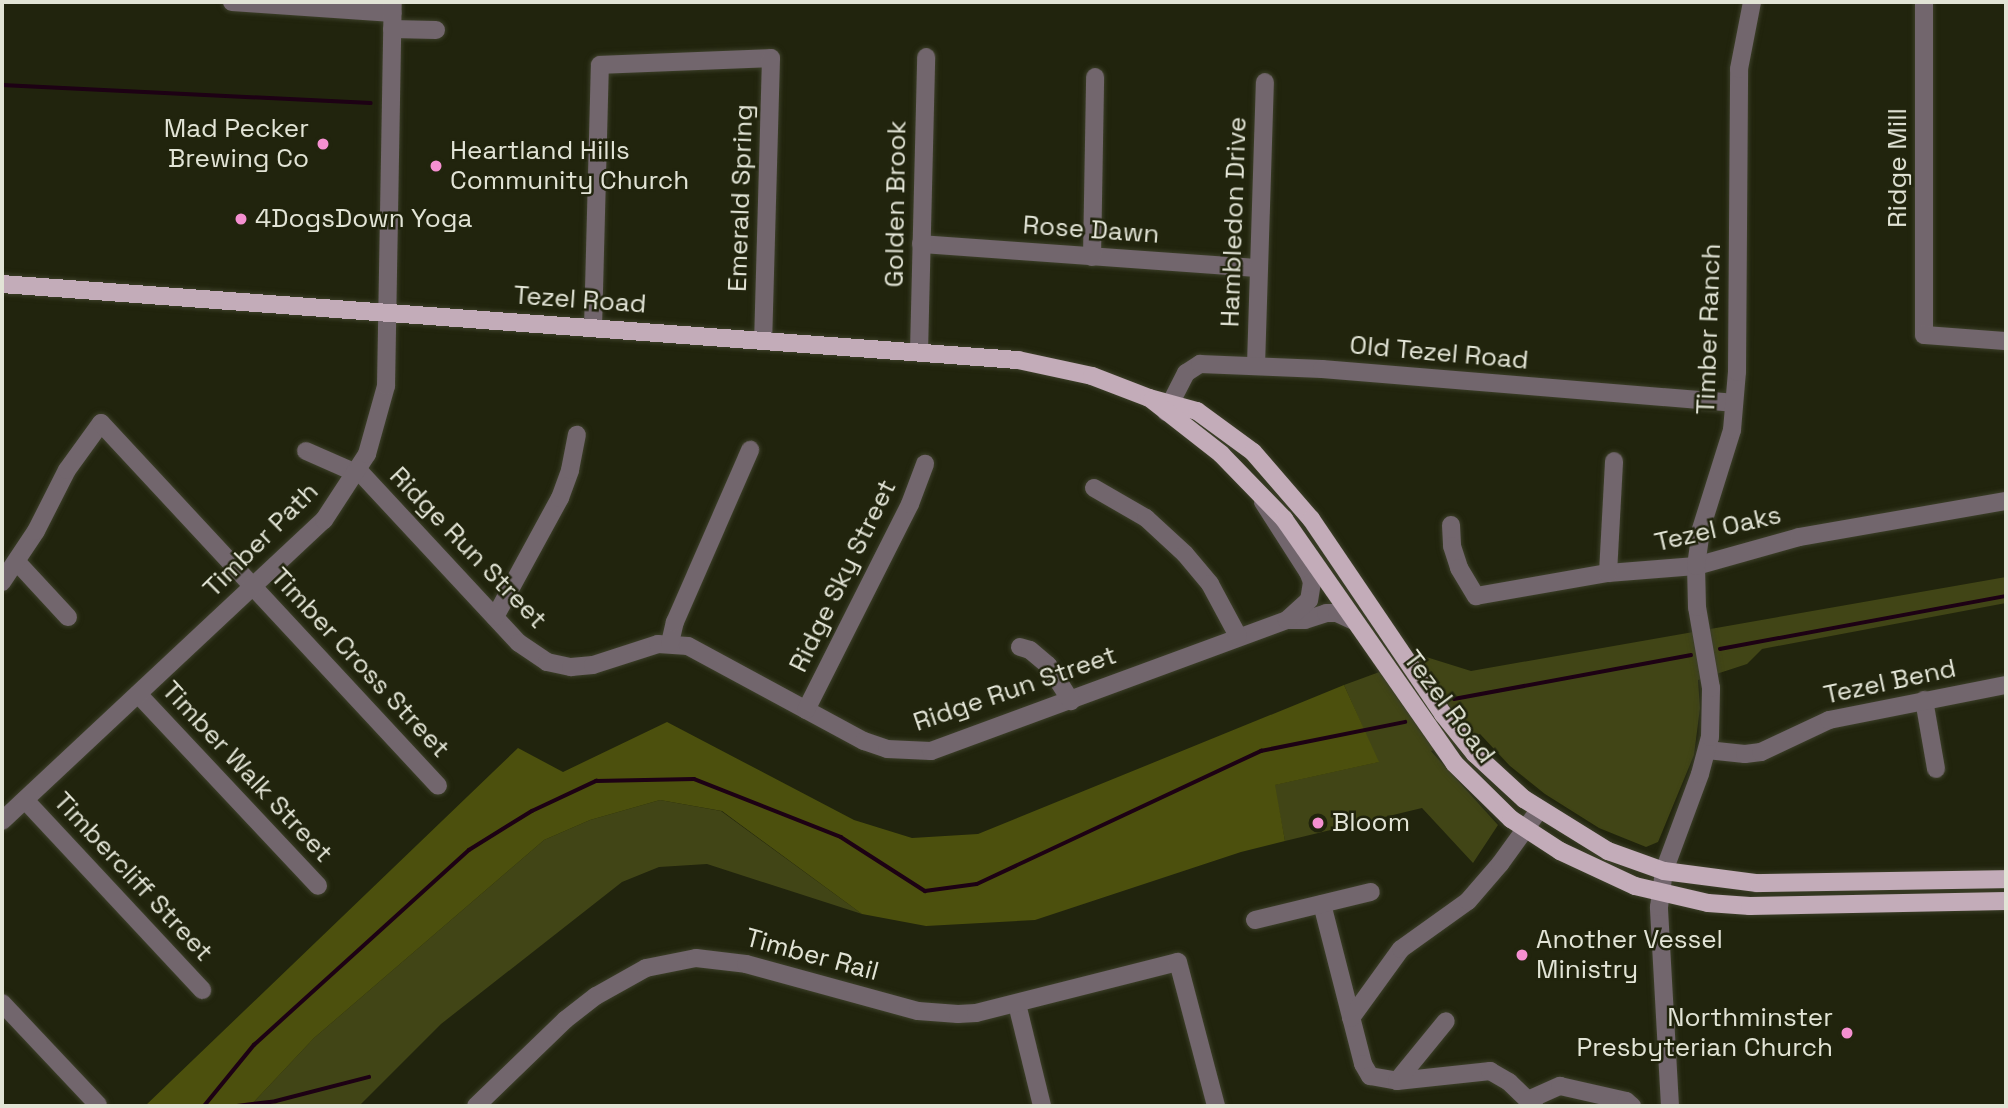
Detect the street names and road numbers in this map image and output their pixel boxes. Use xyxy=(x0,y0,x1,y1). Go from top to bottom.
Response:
street label: Emerald Spring xyxy=(722,104,760,292)
street label: Ridge Mill xyxy=(1882,108,1914,228)
street label: Hambledon Drive xyxy=(1215,116,1253,328)
street label: Golden Brook xyxy=(879,120,913,288)
street label: Rose Dawn xyxy=(1022,210,1160,250)
street label: Timber Ranch xyxy=(1690,243,1728,415)
street label: Tezel Road xyxy=(513,280,647,320)
street label: Old Tezel Road xyxy=(1348,330,1530,376)
street label: Ridge Run Street xyxy=(383,461,553,635)
street label: Ridge Sky Street xyxy=(783,475,903,677)
street label: Timber Path xyxy=(197,476,325,604)
street label: Tezel Oaks xyxy=(1652,499,1784,559)
street label: Timber Cross Street xyxy=(264,562,456,764)
street label: Ridge Run Street xyxy=(909,640,1121,738)
street label: Tezel Road xyxy=(1397,645,1501,769)
street label: Tezel Bend xyxy=(1821,653,1959,711)
street label: Timber Walk Street xyxy=(155,675,339,869)
street label: Timbercliff Street xyxy=(47,786,219,968)
street label: Timber Rail xyxy=(742,922,882,988)

